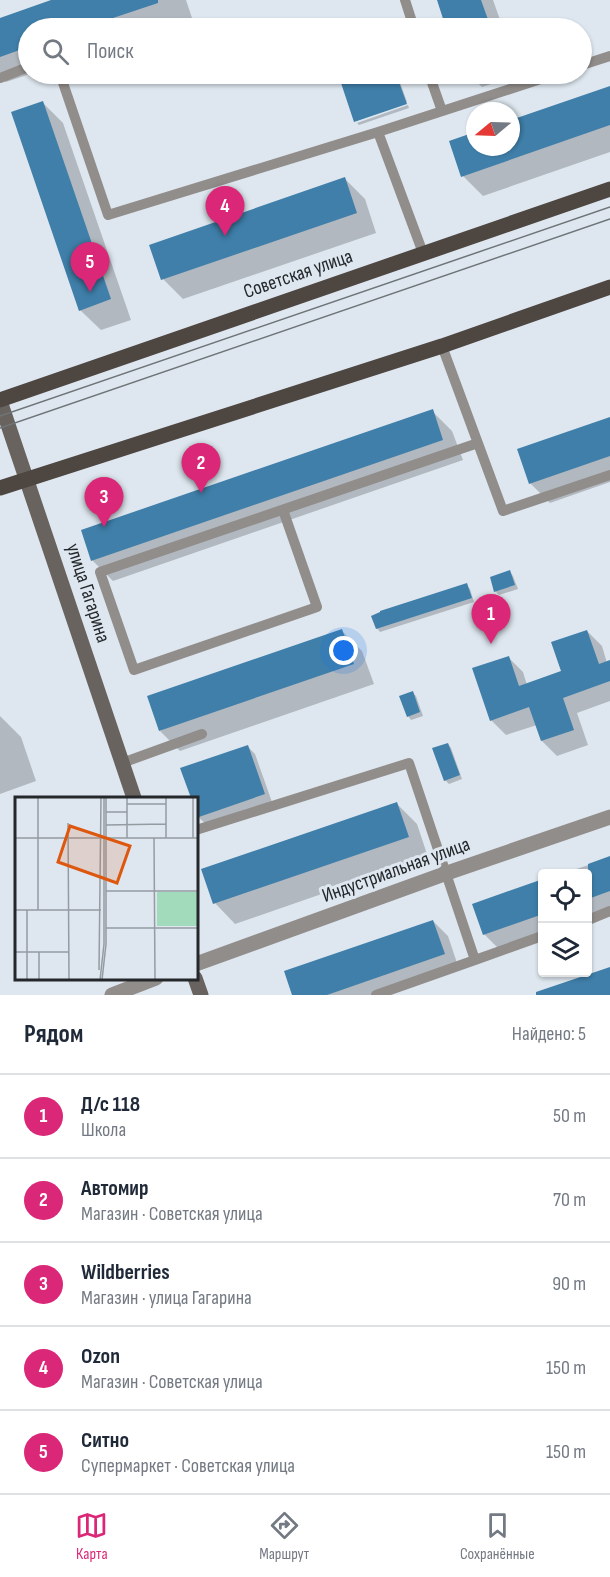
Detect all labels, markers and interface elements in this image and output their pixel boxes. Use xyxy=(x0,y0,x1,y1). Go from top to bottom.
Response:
search box xyxy=(18,18,592,84)
icon: search xyxy=(39,35,72,68)
text: Поиск xyxy=(87,38,133,65)
north arrow xyxy=(466,102,520,156)
pin: 4 xyxy=(206,186,244,236)
pin: 5 xyxy=(70,242,110,292)
street label: Советская улица xyxy=(240,244,356,304)
pin: 2 xyxy=(182,444,220,493)
pin: 3 xyxy=(84,478,124,527)
street label: улица Гагарина xyxy=(61,540,115,646)
pin: 1 xyxy=(472,594,510,644)
your location xyxy=(329,636,358,665)
inset map xyxy=(15,797,198,980)
street label: Индустриальная улица xyxy=(319,832,473,908)
map controls xyxy=(538,869,592,977)
button: locate xyxy=(538,869,592,923)
button: layers xyxy=(538,923,592,977)
text: Рядом xyxy=(24,1019,83,1050)
text: Найдено: 5 xyxy=(512,1022,586,1046)
text: Д/с 118 xyxy=(81,1091,140,1118)
text: 1 xyxy=(40,1104,47,1128)
text: 50 m xyxy=(553,1104,586,1128)
text: Школа xyxy=(81,1118,126,1142)
text: Автомир xyxy=(81,1175,148,1202)
text: 2 xyxy=(39,1188,48,1212)
text: 70 m xyxy=(553,1188,586,1212)
text: Магазин · Советская улица xyxy=(81,1202,263,1226)
text: Wildberries xyxy=(81,1259,170,1286)
text: 3 xyxy=(39,1272,48,1296)
text: 90 m xyxy=(552,1272,586,1296)
text: Магазин · улица Гагарина xyxy=(81,1286,252,1310)
text: Ozon xyxy=(81,1343,120,1370)
text: 4 xyxy=(39,1356,48,1380)
text: 150 m xyxy=(546,1356,586,1380)
text: Магазин · Советская улица xyxy=(81,1370,263,1394)
text: Ситно xyxy=(81,1427,129,1454)
text: 5 xyxy=(39,1440,48,1464)
text: 150 m xyxy=(546,1440,586,1464)
text: Супермаркет · Советская улица xyxy=(81,1454,295,1478)
tab: Карта xyxy=(75,1509,108,1564)
tab: Маршрут xyxy=(259,1509,309,1564)
tab: Сохранённые xyxy=(460,1509,535,1564)

